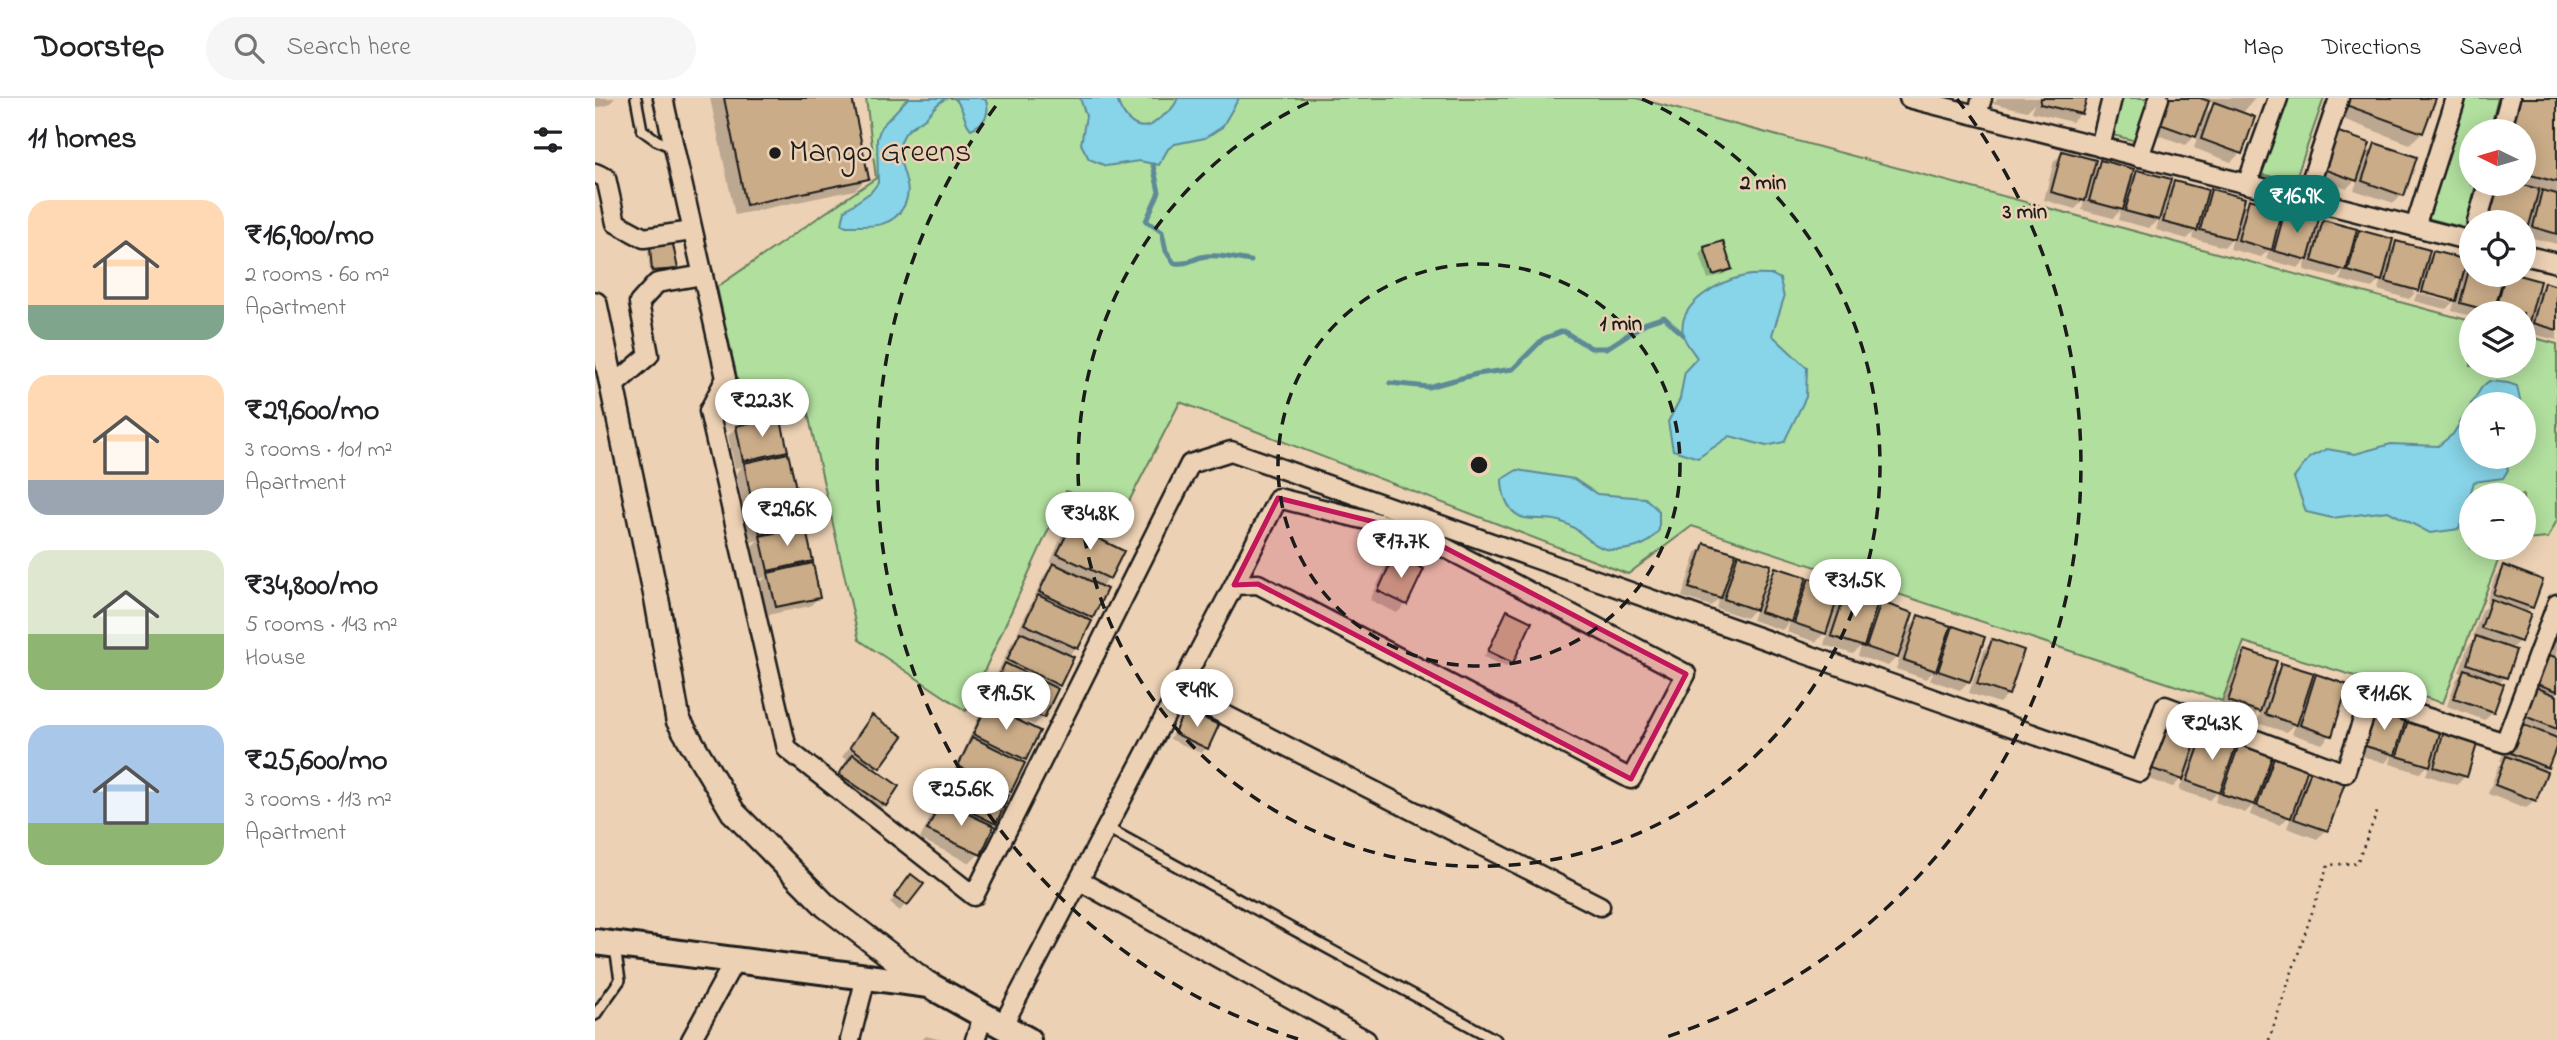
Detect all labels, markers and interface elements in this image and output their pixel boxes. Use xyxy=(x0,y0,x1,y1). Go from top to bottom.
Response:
search box xyxy=(206,17,696,80)
text: Doorstep xyxy=(35,24,164,72)
icon: search xyxy=(230,29,268,67)
text: Search here xyxy=(286,29,411,67)
text: Map xyxy=(2243,31,2284,66)
text: Directions xyxy=(2322,31,2421,66)
text: Saved xyxy=(2459,31,2522,66)
text: 11 homes xyxy=(28,118,136,162)
north arrow xyxy=(2459,119,2536,196)
map controls xyxy=(2459,119,2536,560)
icon: filters xyxy=(529,121,567,159)
place label: Mango Greens xyxy=(789,130,971,177)
marker: Mango Greens xyxy=(767,145,783,161)
text: 2 min xyxy=(1739,169,1786,199)
pin: ₹16.9K xyxy=(2240,176,2354,235)
text: ₹16.9K xyxy=(2270,181,2324,214)
text: 3 min xyxy=(2002,198,2047,228)
button: locate xyxy=(2459,210,2536,287)
text: ₹16,900/mo xyxy=(245,215,374,259)
icon: home xyxy=(84,228,168,312)
text: 2 rooms · 60 m² xyxy=(245,259,390,292)
text: Apartment xyxy=(245,292,346,325)
button: layers xyxy=(2459,301,2536,378)
text: 1 min xyxy=(1600,310,1642,340)
pin: ₹22.3K xyxy=(705,380,819,439)
text: ₹22.3K xyxy=(731,385,793,418)
text: ₹29,600/mo xyxy=(245,390,379,434)
button: + xyxy=(2459,392,2536,469)
icon: home xyxy=(84,403,168,487)
text: 3 rooms · 101 m² xyxy=(245,434,392,467)
centre of rings xyxy=(1467,453,1491,477)
text: Apartment xyxy=(245,467,346,500)
button: − xyxy=(2459,483,2536,560)
pin: ₹29.6K xyxy=(730,489,844,548)
pin: ₹34.8K xyxy=(1033,492,1147,552)
text: ₹29.6K xyxy=(758,494,816,527)
text: ₹34.8K xyxy=(1061,498,1119,531)
pin: ₹17.7K xyxy=(1344,520,1458,580)
text: ₹17.7K xyxy=(1373,526,1429,559)
pin: ₹31.5K xyxy=(1798,560,1912,619)
text: ₹34,800/mo xyxy=(245,565,378,609)
text: ₹31.5K xyxy=(1825,565,1885,598)
icon: home xyxy=(84,578,168,662)
text: 5 rooms · 143 m² xyxy=(245,609,398,642)
text: House xyxy=(245,642,305,675)
pin: ₹49K xyxy=(1156,670,1238,729)
pin: ₹19.5K xyxy=(949,672,1063,732)
pin: ₹11.6K xyxy=(2327,672,2441,732)
text: ₹49K xyxy=(1176,675,1218,708)
text: ₹19.5K xyxy=(977,678,1035,711)
text: ₹11.6K xyxy=(2357,678,2411,711)
pin: ₹24.3K xyxy=(2155,702,2269,762)
text: ₹24.3K xyxy=(2182,708,2242,741)
text: ₹25,600/mo xyxy=(245,740,388,784)
icon: home xyxy=(84,753,168,837)
pin: ₹25.6K xyxy=(904,768,1018,828)
text: ₹25.6K xyxy=(929,774,993,807)
text: 3 rooms · 113 m² xyxy=(245,784,392,817)
text: Apartment xyxy=(245,817,346,850)

